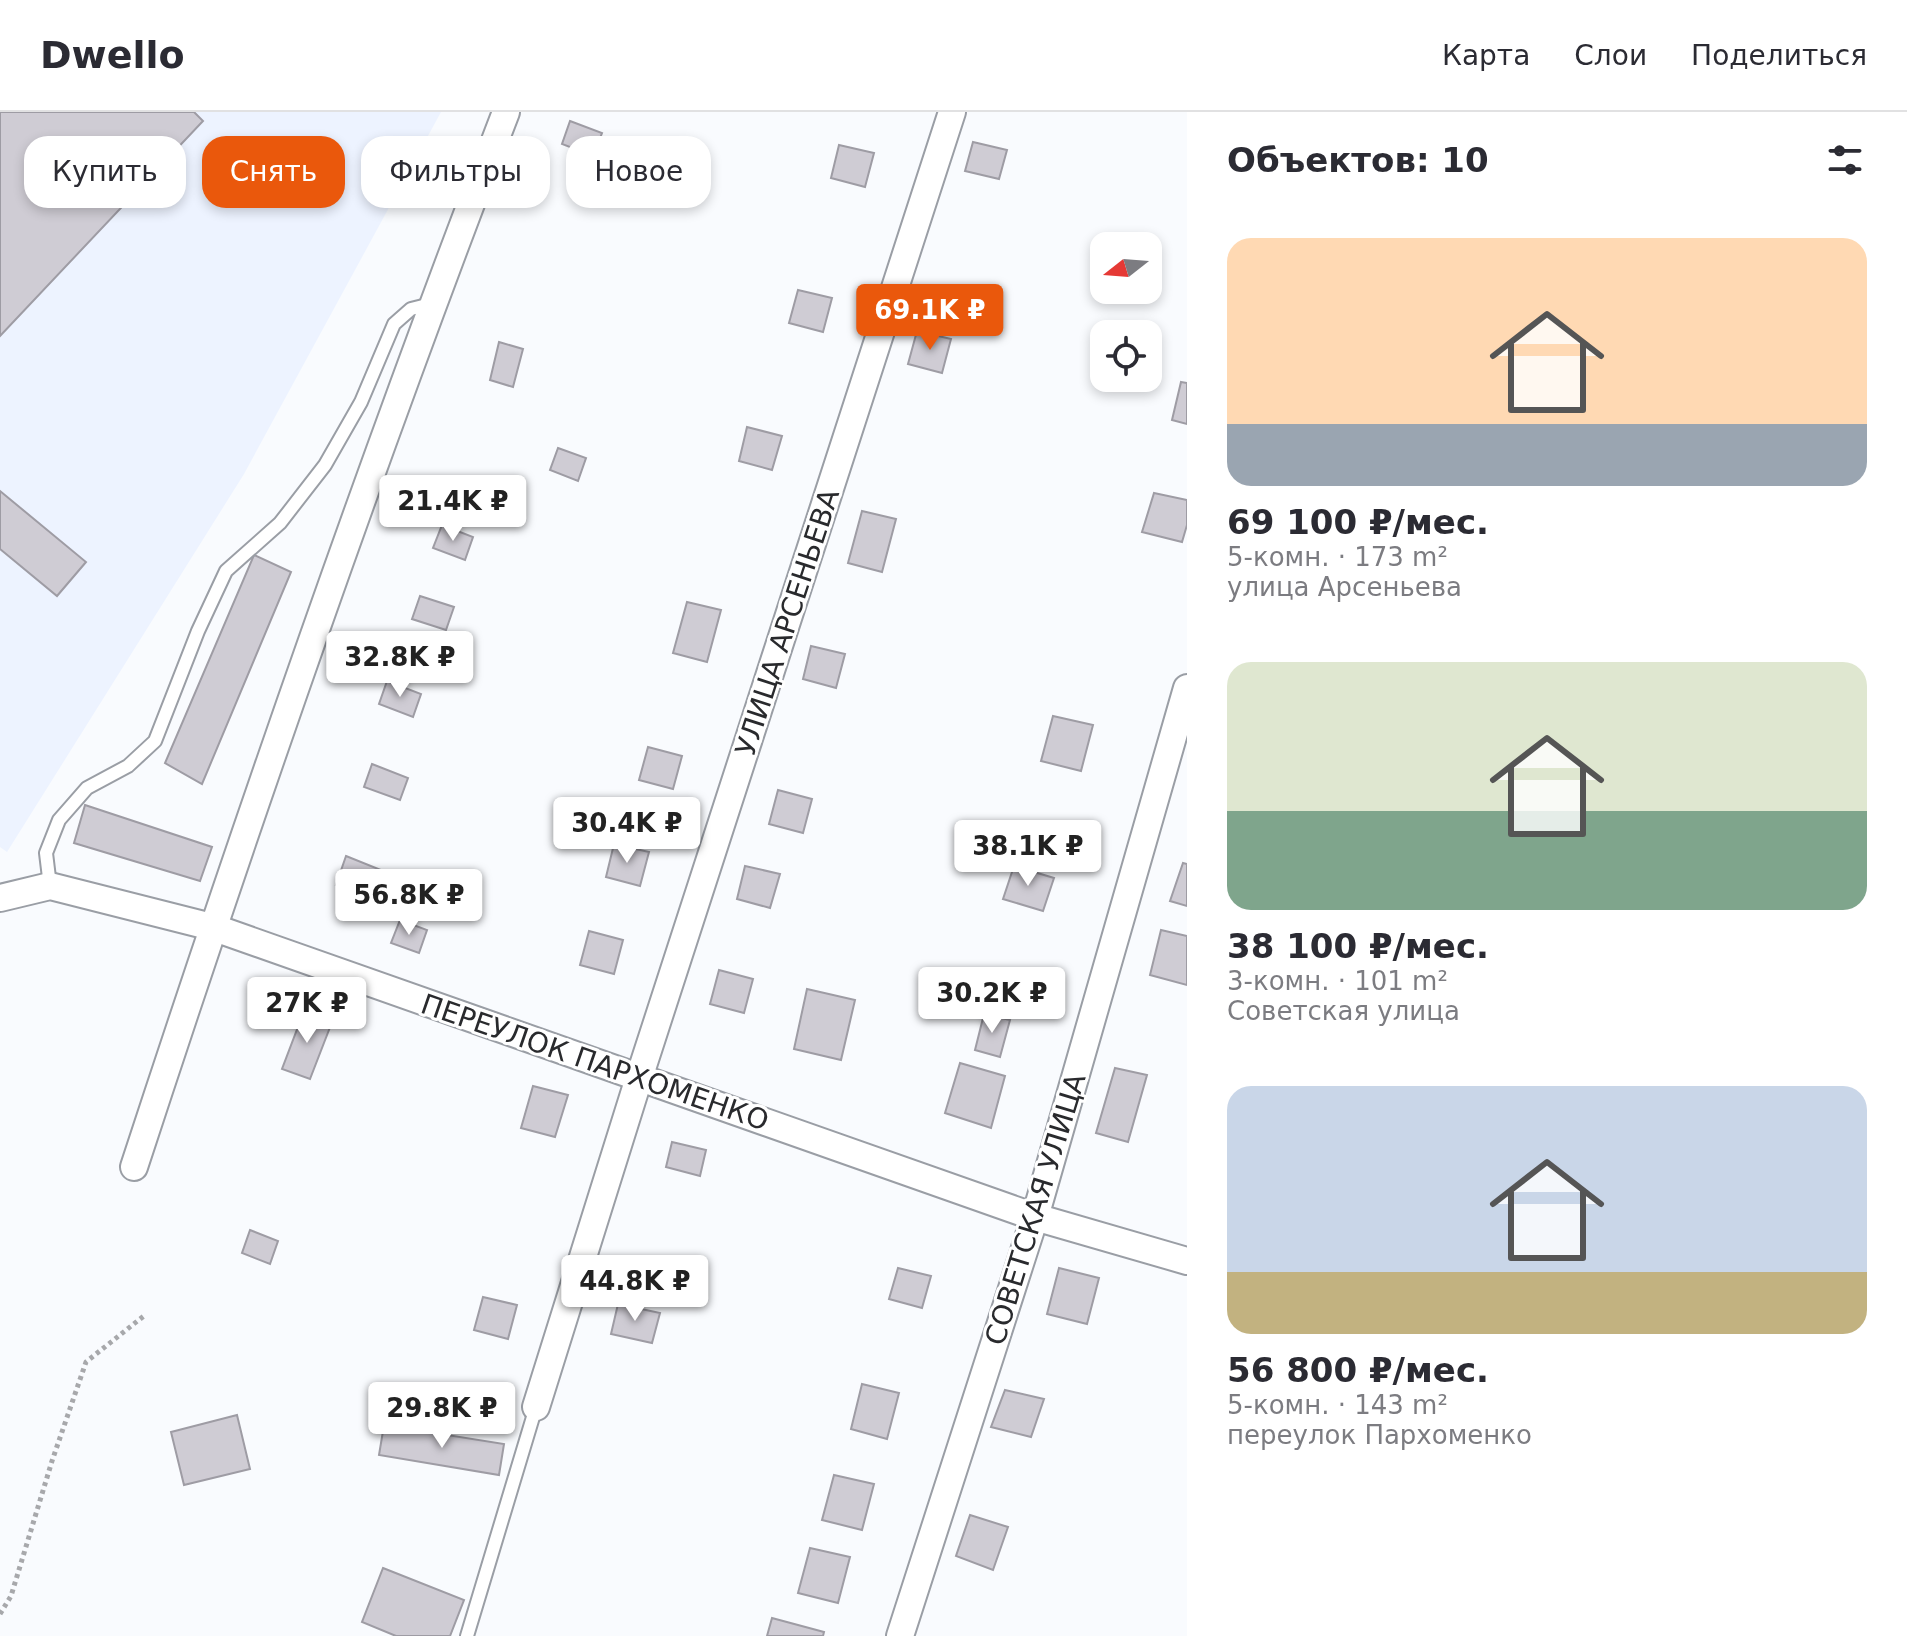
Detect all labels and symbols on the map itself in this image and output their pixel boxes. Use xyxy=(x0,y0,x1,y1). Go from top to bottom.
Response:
north arrow xyxy=(1090,232,1162,304)
pin: 69.1K ₽ xyxy=(856,284,1004,352)
pin: 21.4K ₽ xyxy=(379,475,527,543)
street label: УЛИЦА АРСЕНЬЕВА xyxy=(729,485,846,760)
pin: 32.8K ₽ xyxy=(326,631,474,699)
pin: 30.4K ₽ xyxy=(553,797,701,865)
pin: 38.1K ₽ xyxy=(954,820,1102,888)
pin: 56.8K ₽ xyxy=(335,869,483,937)
pin: 30.2K ₽ xyxy=(918,967,1066,1035)
pin: 27K ₽ xyxy=(251,977,363,1045)
street label: ПЕРЕУЛОК ПАРХОМЕНКО xyxy=(417,987,773,1138)
street label: СОВЕТСКАЯ УЛИЦА xyxy=(978,1069,1093,1349)
pin: 44.8K ₽ xyxy=(561,1255,709,1323)
pin: 29.8K ₽ xyxy=(368,1382,516,1450)

